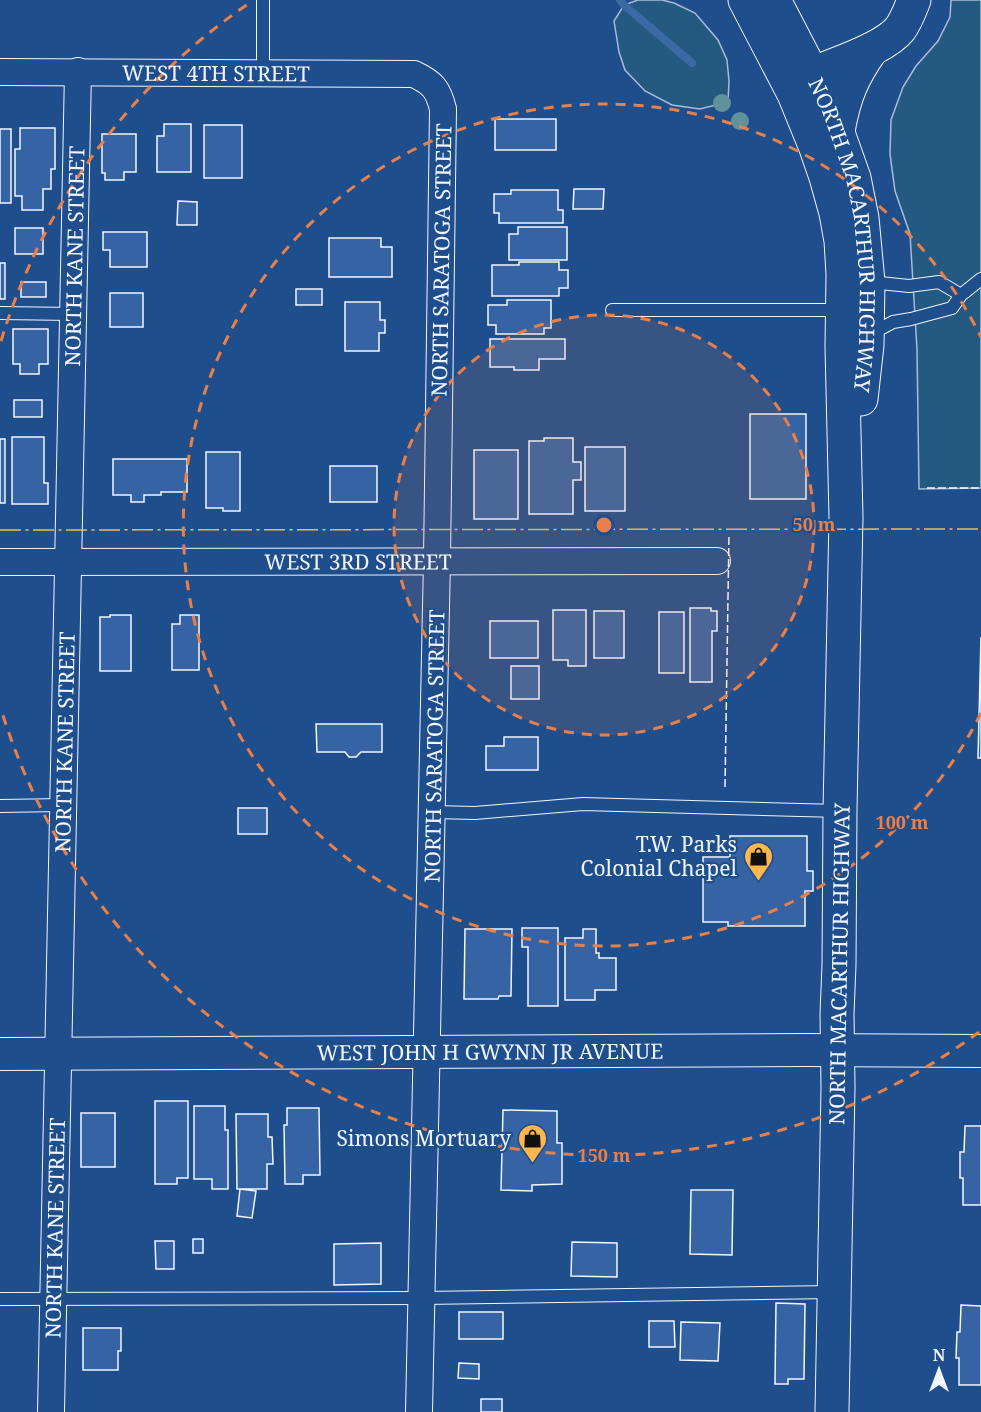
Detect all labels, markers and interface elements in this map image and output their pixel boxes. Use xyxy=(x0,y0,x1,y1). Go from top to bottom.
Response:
street label: WEST 4TH STREET xyxy=(122,59,310,87)
street label: NORTH MACARTHUR HIGHWAY xyxy=(802,73,882,395)
street label: NORTH SARATOGA STREET xyxy=(425,123,457,397)
street label: NORTH KANE STREET xyxy=(58,145,90,367)
text: 50 m xyxy=(793,512,836,536)
centre of rings xyxy=(594,515,614,535)
street label: WEST 3RD STREET xyxy=(264,547,452,576)
street label: NORTH SARATOGA STREET xyxy=(418,609,450,883)
street label: NORTH KANE STREET xyxy=(48,631,81,853)
street label: NORTH MACARTHUR HIGHWAY xyxy=(822,802,856,1125)
text: 100 m xyxy=(876,810,929,834)
place label: T.W. Parks Colonial Chapel xyxy=(581,830,737,882)
shop icon: T.W. Parks Colonial Chapel xyxy=(742,840,774,882)
street label: WEST JOHN H GWYNN JR AVENUE xyxy=(317,1037,663,1066)
street label: NORTH KANE STREET xyxy=(38,1117,71,1339)
shop icon: Simons Mortuary xyxy=(516,1122,548,1164)
place label: Simons Mortuary xyxy=(336,1124,511,1152)
text: 150 m xyxy=(578,1143,631,1167)
north arrow xyxy=(909,1340,969,1400)
text: N xyxy=(933,1344,946,1366)

